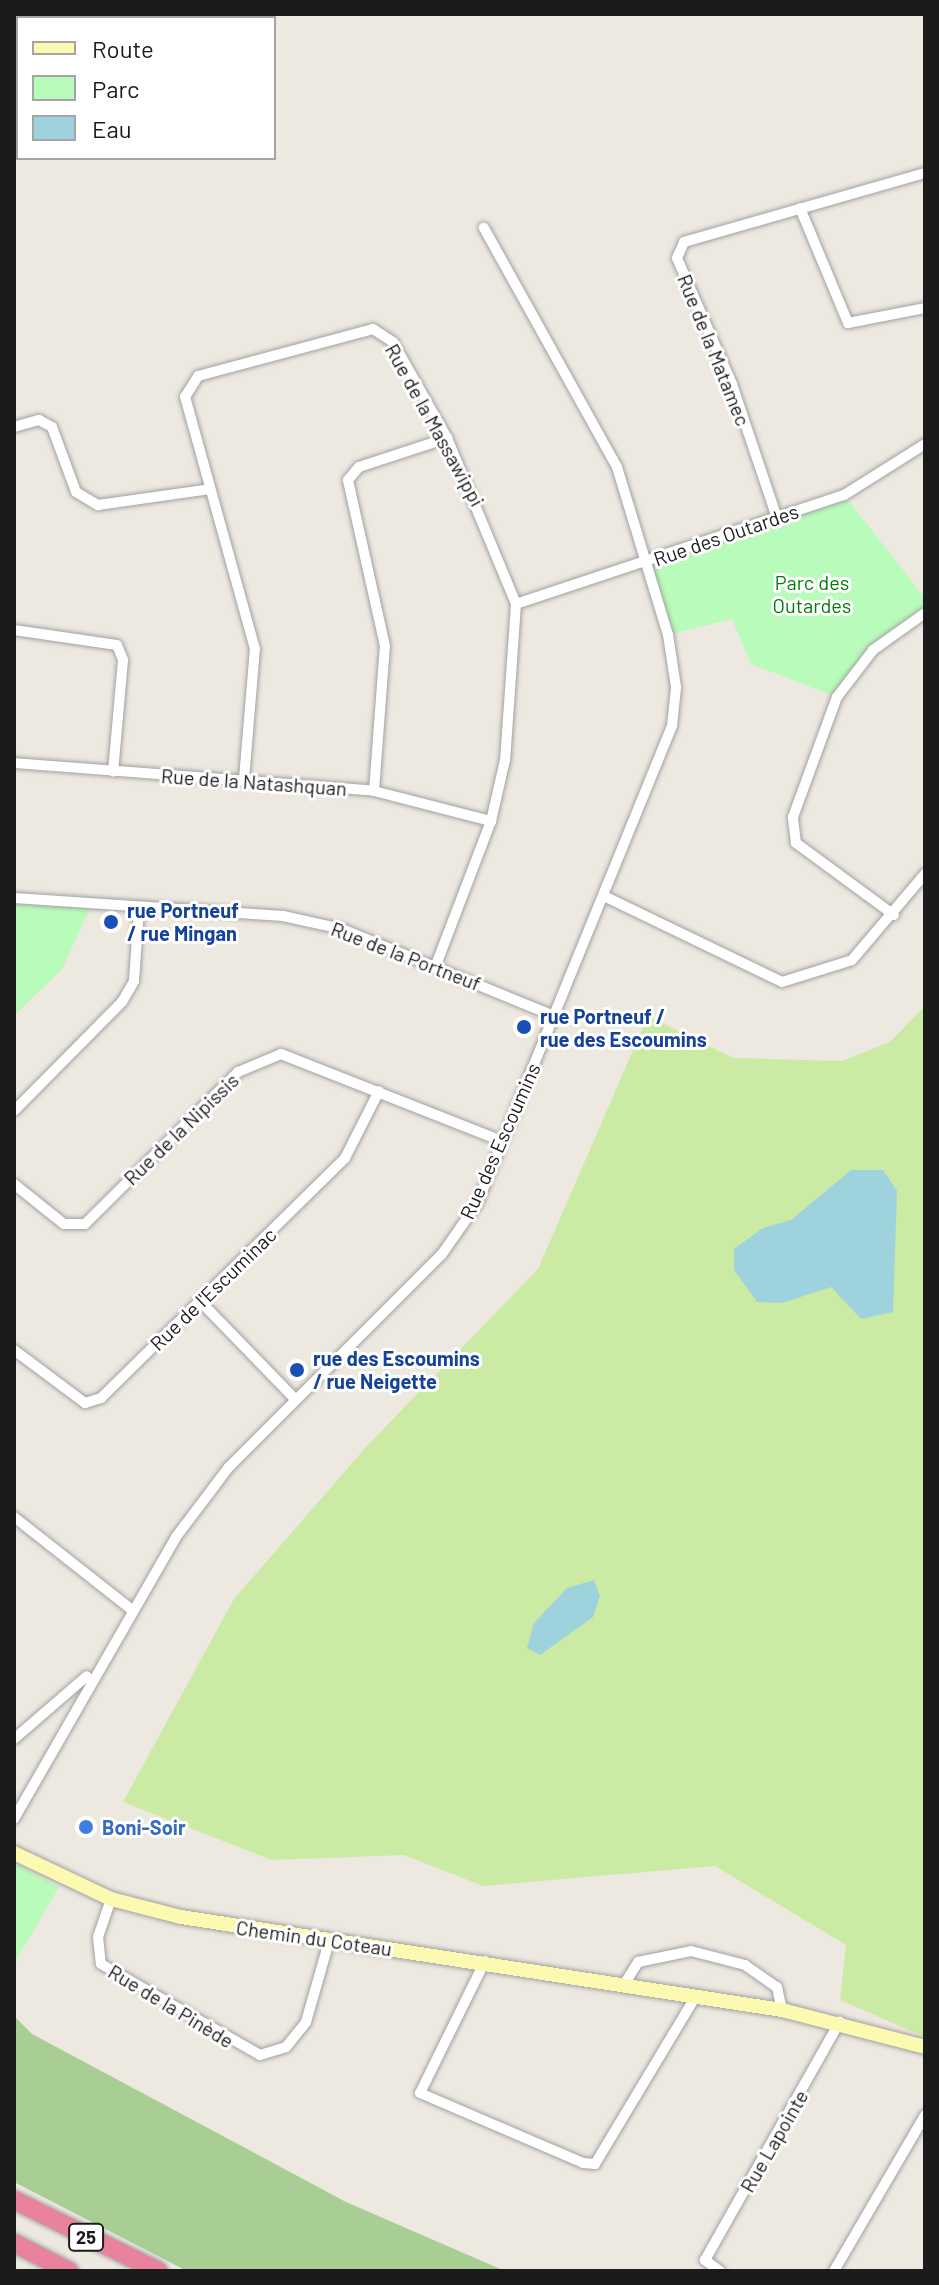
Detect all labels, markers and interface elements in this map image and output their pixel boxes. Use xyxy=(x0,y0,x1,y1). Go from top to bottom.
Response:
legend xyxy=(16,16,276,160)
text: Route xyxy=(92,34,154,63)
text: Parc xyxy=(92,74,140,103)
text: Eau xyxy=(92,114,132,143)
street label: Rue de la Matamec xyxy=(673,271,755,429)
street label: Rue de la Massawippi xyxy=(380,339,490,511)
street label: Rue des Outardes xyxy=(650,499,802,571)
park label: Parc des Outardes xyxy=(773,570,851,617)
street label: Rue de la Natashquan xyxy=(160,764,348,800)
place label: rue Portneuf / rue Mingan xyxy=(127,898,239,945)
marker: rue Portneuf / rue Mingan xyxy=(102,913,120,931)
street label: Rue de la Portneuf xyxy=(328,916,484,996)
place label: rue Portneuf / rue des Escoumins xyxy=(540,1004,707,1051)
marker: rue Portneuf / rue des Escoumins xyxy=(515,1018,533,1036)
street label: Rue des Escoumins xyxy=(455,1059,545,1223)
street label: Rue de la Nipissis xyxy=(119,1068,243,1190)
street label: Rue de l'Escuminac xyxy=(145,1223,281,1355)
place label: rue des Escoumins / rue Neigette xyxy=(313,1346,480,1393)
marker: rue des Escoumins / rue Neigette xyxy=(288,1361,306,1379)
place label: Boni-Soir xyxy=(102,1815,186,1839)
marker: Boni-Soir xyxy=(77,1818,95,1836)
street label: Chemin du Coteau xyxy=(235,1915,393,1961)
street label: Rue de la Pinède xyxy=(104,1959,238,2053)
street label: Rue Lapointe xyxy=(735,2085,813,2197)
road number: 25 xyxy=(68,2223,104,2251)

